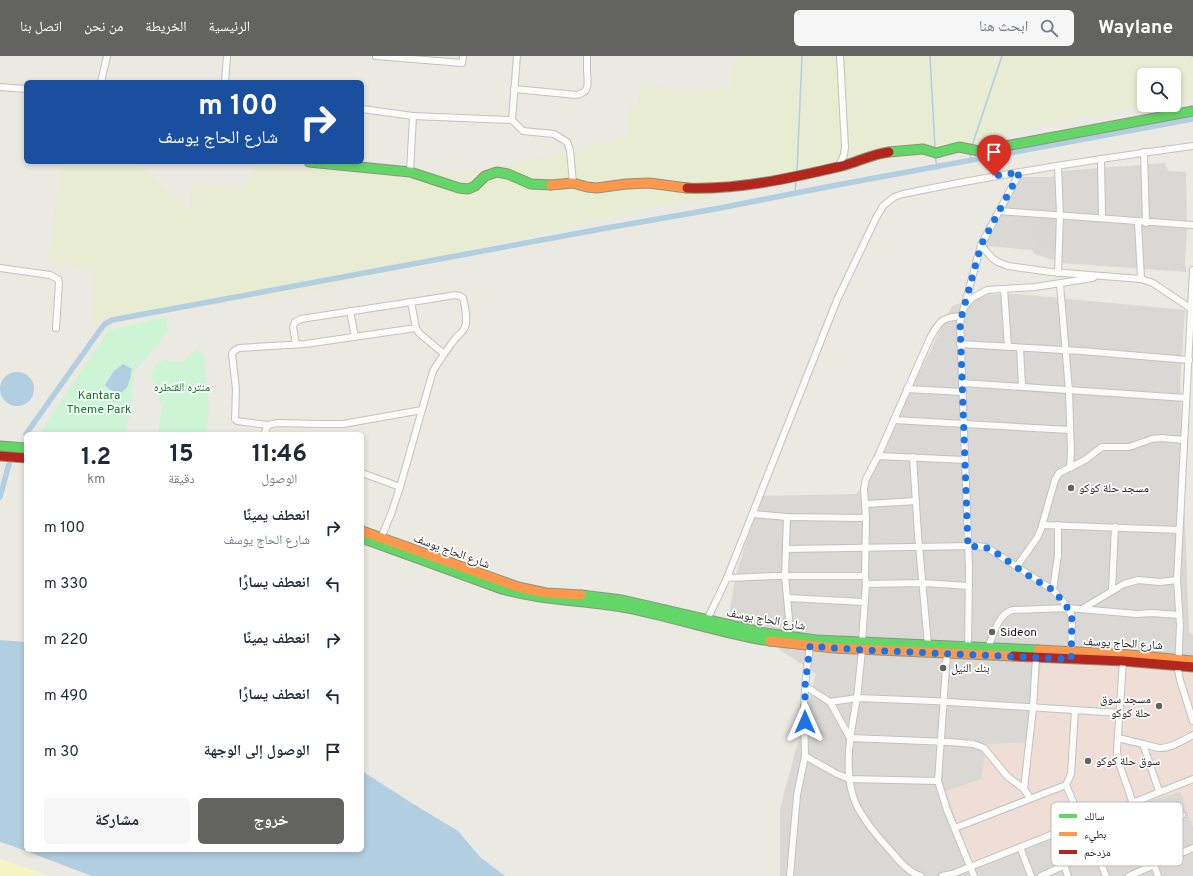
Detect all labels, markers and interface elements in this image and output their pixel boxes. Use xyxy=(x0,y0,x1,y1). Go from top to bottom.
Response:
search box xyxy=(794,10,1074,46)
text: Waylane xyxy=(1098,16,1173,40)
icon: search xyxy=(1038,17,1060,39)
text: ابحث هنا xyxy=(979,18,1028,37)
text: اتصل بنا xyxy=(20,19,62,36)
text: من نحن xyxy=(84,19,123,36)
text: الخريطة xyxy=(145,19,187,36)
text: الرئيسية xyxy=(209,19,250,36)
map controls xyxy=(1137,68,1181,112)
button: search xyxy=(1137,68,1181,112)
text: 100 m xyxy=(198,89,278,125)
icon: right xyxy=(292,96,344,148)
text: شارع الحاج يوسف xyxy=(158,127,278,150)
pin xyxy=(977,135,1011,176)
icon: arrive xyxy=(983,141,1005,163)
park label: منتره القنطره xyxy=(154,380,210,396)
park label: Kantara Theme Park xyxy=(67,388,131,418)
text: 15 xyxy=(169,440,194,470)
text: 11:46 xyxy=(252,440,307,470)
text: 1.2 xyxy=(81,443,111,473)
text: km xyxy=(87,472,105,488)
text: دقيقة xyxy=(168,472,195,488)
text: الوصول xyxy=(261,472,297,488)
place label: مسجد حلة كوكو xyxy=(1079,481,1149,497)
marker: مسجد حلة كوكو xyxy=(1066,483,1076,493)
text: انعطف يمينًا xyxy=(243,507,310,526)
icon: right xyxy=(322,517,344,539)
text: 100 m xyxy=(44,519,85,538)
street label: شارع الحاج يوسف xyxy=(411,531,492,573)
text: شارع الحاج يوسف xyxy=(223,533,310,549)
icon: left xyxy=(322,573,344,595)
text: انعطف يسارًا xyxy=(238,574,310,593)
text: 330 m xyxy=(44,575,88,594)
street label: شارع الحاج يوسف xyxy=(725,605,807,635)
place label: Sideon xyxy=(1000,625,1037,641)
marker: Sideon xyxy=(987,627,997,637)
icon: right xyxy=(322,629,344,651)
text: انعطف يمينًا xyxy=(243,630,310,649)
text: 220 m xyxy=(44,631,88,650)
street label: شارع الحاج يوسف xyxy=(1083,634,1163,654)
place label: بنك النيل xyxy=(951,661,990,677)
marker: بنك النيل xyxy=(938,663,948,673)
icon: left xyxy=(322,685,344,707)
text: انعطف يسارًا xyxy=(238,686,310,705)
text: 490 m xyxy=(44,687,88,706)
place label: مسجد سوق حلة كوكو xyxy=(1100,692,1151,722)
position arrow xyxy=(784,701,826,743)
marker: مسجد سوق حلة كوكو xyxy=(1154,701,1164,711)
icon: arrive xyxy=(322,741,344,763)
text: الوصول إلى الوجهة xyxy=(204,742,310,761)
text: 30 m xyxy=(44,743,79,762)
place label: سوق حلة كوكو xyxy=(1096,754,1160,770)
marker: سوق حلة كوكو xyxy=(1083,756,1093,766)
button: مشاركة xyxy=(44,798,190,844)
button: خروج xyxy=(198,798,344,844)
legend xyxy=(1051,802,1183,866)
text: سالك xyxy=(1084,810,1104,824)
text: بطيء xyxy=(1084,828,1106,843)
text: مزدحم xyxy=(1084,846,1111,860)

